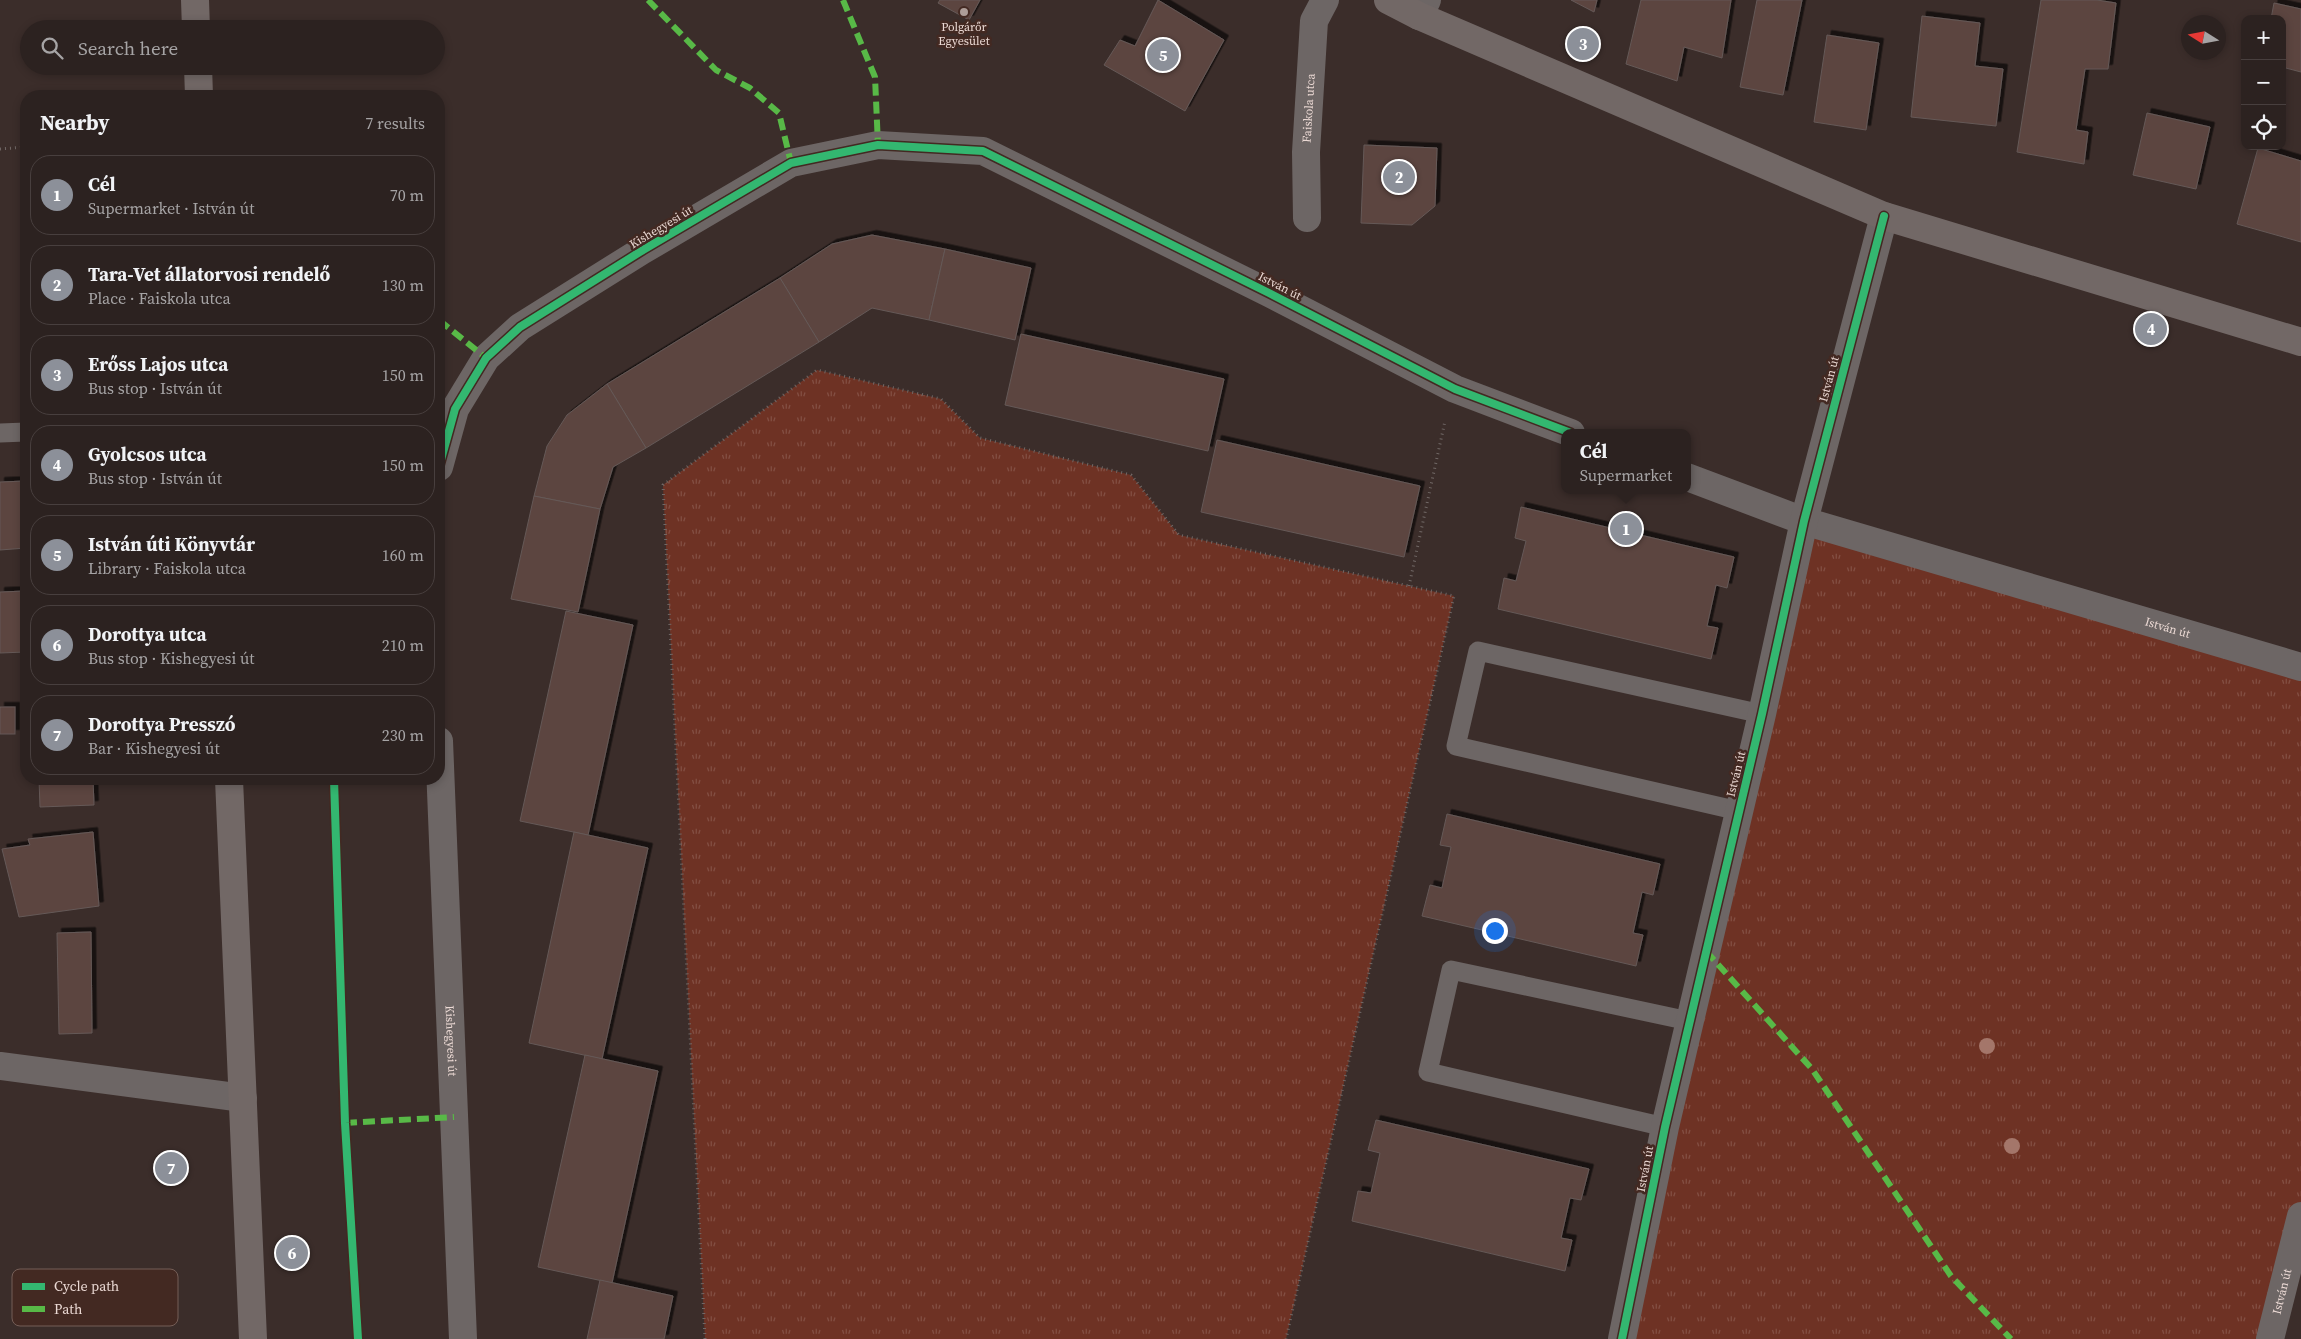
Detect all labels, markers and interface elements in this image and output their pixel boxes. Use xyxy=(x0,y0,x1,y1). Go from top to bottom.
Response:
marker: Polgárőr Egyesület xyxy=(958,6,970,18)
north arrow xyxy=(2181,15,2226,60)
map controls xyxy=(2241,15,2286,150)
button: + xyxy=(2241,15,2286,60)
place label: Polgárőr Egyesület xyxy=(938,19,990,49)
search box xyxy=(20,20,445,75)
pin: 3 xyxy=(1567,25,1599,63)
icon: search xyxy=(38,34,66,62)
text: Search here xyxy=(78,35,178,61)
pin: 5 xyxy=(1147,36,1179,74)
button: − xyxy=(2241,60,2286,105)
street label: Faiskola utca xyxy=(1299,72,1319,143)
button: locate xyxy=(2241,105,2286,150)
text: Nearby xyxy=(40,108,110,137)
text: 7 results xyxy=(365,112,425,134)
pin: 2 xyxy=(1383,158,1415,196)
text: Cél xyxy=(88,171,116,197)
text: 1 xyxy=(53,184,61,206)
text: 70 m xyxy=(390,184,424,206)
text: Supermarket · István út xyxy=(88,197,254,219)
street label: Kishegyesi út xyxy=(627,202,696,252)
text: Tara-Vet állatorvosi rendelő xyxy=(88,261,330,287)
street label: István út xyxy=(1256,268,1304,304)
text: 2 xyxy=(53,274,61,296)
text: 130 m xyxy=(382,274,424,296)
text: Place · Faiskola utca xyxy=(88,287,231,309)
pin: 4 xyxy=(2135,310,2167,348)
text: Erőss Lajos utca xyxy=(88,351,228,377)
street label: István út xyxy=(1815,354,1843,403)
text: 3 xyxy=(53,364,61,386)
text: 150 m xyxy=(382,364,424,386)
text: Bus stop · István út xyxy=(88,377,222,399)
popup xyxy=(1561,429,1691,494)
text: Cél xyxy=(1580,438,1607,464)
text: Gyolcsos utca xyxy=(88,441,207,467)
text: 4 xyxy=(53,454,61,476)
text: 150 m xyxy=(382,454,424,476)
text: Supermarket xyxy=(1580,464,1672,486)
text: Bus stop · István út xyxy=(88,467,222,489)
pin: 1 xyxy=(1610,510,1642,548)
text: István úti Könyvtár xyxy=(88,531,255,557)
text: 5 xyxy=(53,544,61,566)
text: 160 m xyxy=(382,544,424,566)
text: Library · Faiskola utca xyxy=(88,557,246,579)
street label: István út xyxy=(2143,614,2192,642)
text: Dorottya utca xyxy=(88,621,207,647)
text: 6 xyxy=(53,634,61,656)
text: 210 m xyxy=(382,634,424,656)
text: Bus stop · Kishegyesi út xyxy=(88,647,255,669)
text: Dorottya Presszó xyxy=(88,711,236,737)
text: 7 xyxy=(53,724,61,746)
text: 230 m xyxy=(382,724,424,746)
text: Bar · Kishegyesi út xyxy=(88,737,220,759)
street label: István út xyxy=(1723,749,1749,798)
your location xyxy=(1482,918,1508,944)
street label: Kishegyesi út xyxy=(442,1005,460,1077)
street label: István út xyxy=(1633,1145,1657,1193)
pin: 7 xyxy=(155,1149,187,1187)
pin: 6 xyxy=(276,1234,308,1272)
street label: István út xyxy=(2269,1267,2295,1316)
legend xyxy=(12,1269,178,1326)
text: Cycle path xyxy=(54,1276,119,1296)
text: Path xyxy=(54,1299,82,1319)

